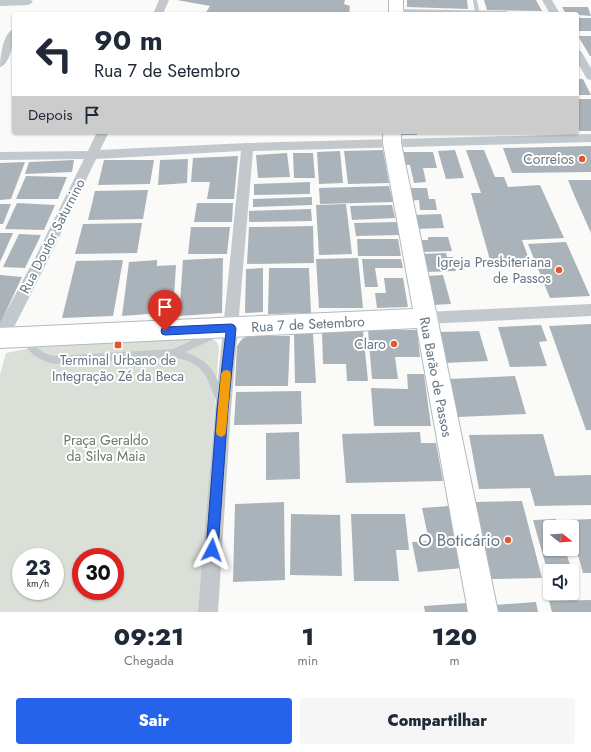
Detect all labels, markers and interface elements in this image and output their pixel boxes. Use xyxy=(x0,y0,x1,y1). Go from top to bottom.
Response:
text: 90 m xyxy=(94,20,163,61)
icon: left xyxy=(28,28,80,80)
text: Rua 7 de Setembro xyxy=(94,58,240,84)
text: Depois xyxy=(28,104,73,126)
icon: arrive xyxy=(81,104,103,126)
place label: Correios xyxy=(523,149,574,169)
marker: Correios xyxy=(577,154,587,164)
street label: Rua Doutor Saturnino xyxy=(14,175,90,297)
place label: Igreja Presbiteriana de Passos xyxy=(437,252,551,288)
marker: Igreja Presbiteriana de Passos xyxy=(554,265,564,275)
pin xyxy=(148,290,182,331)
icon: arrive xyxy=(154,296,176,318)
street label: Rua 7 de Setembro xyxy=(251,311,366,337)
street label: Rua Barão de Passos xyxy=(415,315,458,439)
place label: Claro xyxy=(354,334,386,354)
marker: Claro xyxy=(389,339,399,349)
marker: Terminal Urbano de Integração Zé da Beca xyxy=(113,340,123,350)
place label: Terminal Urbano de Integração Zé da Beca xyxy=(52,350,184,386)
park label: Praça Geraldo da Silva Maia xyxy=(64,430,149,466)
north arrow xyxy=(543,520,579,556)
map controls xyxy=(543,520,579,600)
place label: O Boticário xyxy=(418,528,500,552)
position arrow xyxy=(191,529,233,571)
marker: O Boticário xyxy=(503,535,513,545)
speed limit sign: 30 xyxy=(72,548,124,600)
text: 23 xyxy=(25,554,51,583)
button: sound xyxy=(543,564,579,600)
text: km/h xyxy=(27,576,49,591)
text: 09:21 xyxy=(114,619,184,654)
text: 1 xyxy=(301,619,314,654)
text: 120 xyxy=(432,619,477,654)
text: Chegada xyxy=(124,651,174,670)
text: min xyxy=(298,651,318,670)
text: m xyxy=(449,651,460,670)
button: Sair xyxy=(16,698,292,744)
button: Compartilhar xyxy=(300,698,575,744)

